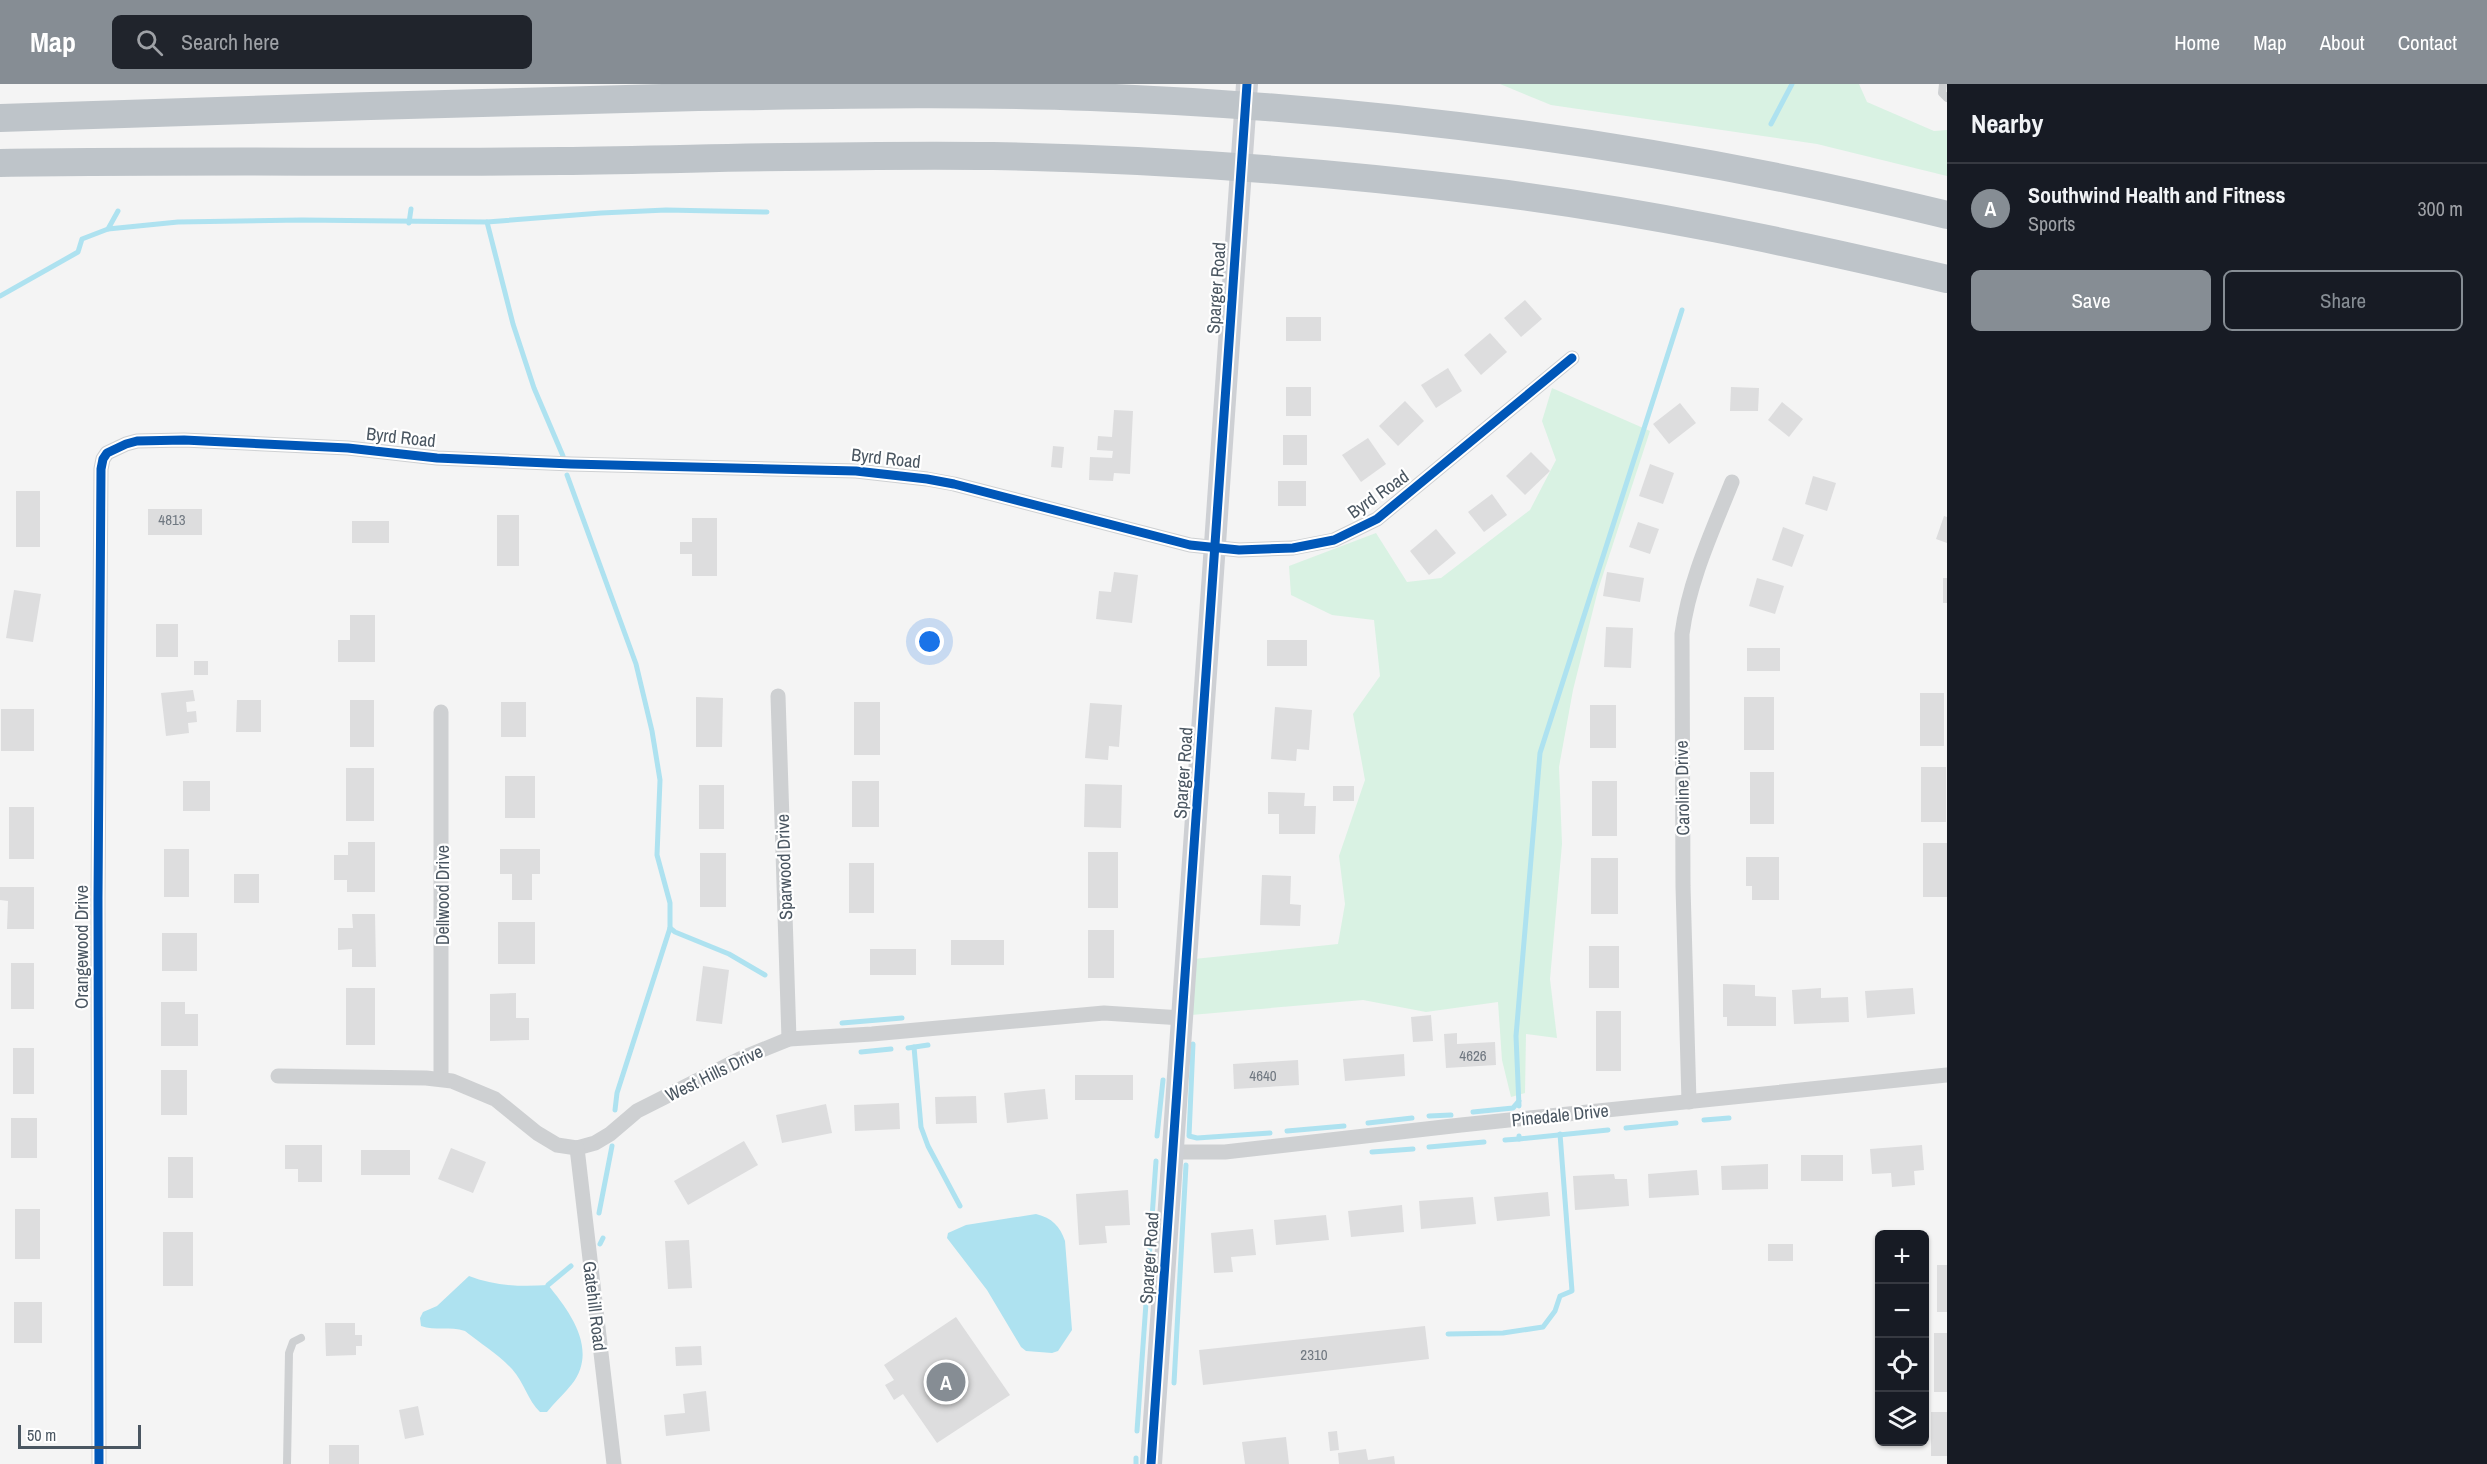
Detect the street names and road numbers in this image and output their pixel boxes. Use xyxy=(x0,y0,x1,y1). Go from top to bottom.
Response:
street label: Sparger Road xyxy=(1200,241,1232,335)
street label: Byrd Road xyxy=(365,421,437,453)
street label: Byrd Road xyxy=(850,442,922,474)
street label: Byrd Road xyxy=(1342,464,1414,524)
street label: Sparger Road xyxy=(1167,726,1199,820)
street label: Caroline Drive xyxy=(1669,740,1695,836)
street label: Sparwood Drive xyxy=(770,814,798,920)
street label: Dellwood Drive xyxy=(430,845,455,945)
street label: Orangewood Drive xyxy=(69,885,94,1009)
street label: West Hills Drive xyxy=(661,1039,767,1107)
street label: Pinedale Drive xyxy=(1510,1097,1610,1133)
street label: Sparger Road xyxy=(1133,1211,1165,1305)
street label: Gatehill Road xyxy=(577,1260,613,1352)

